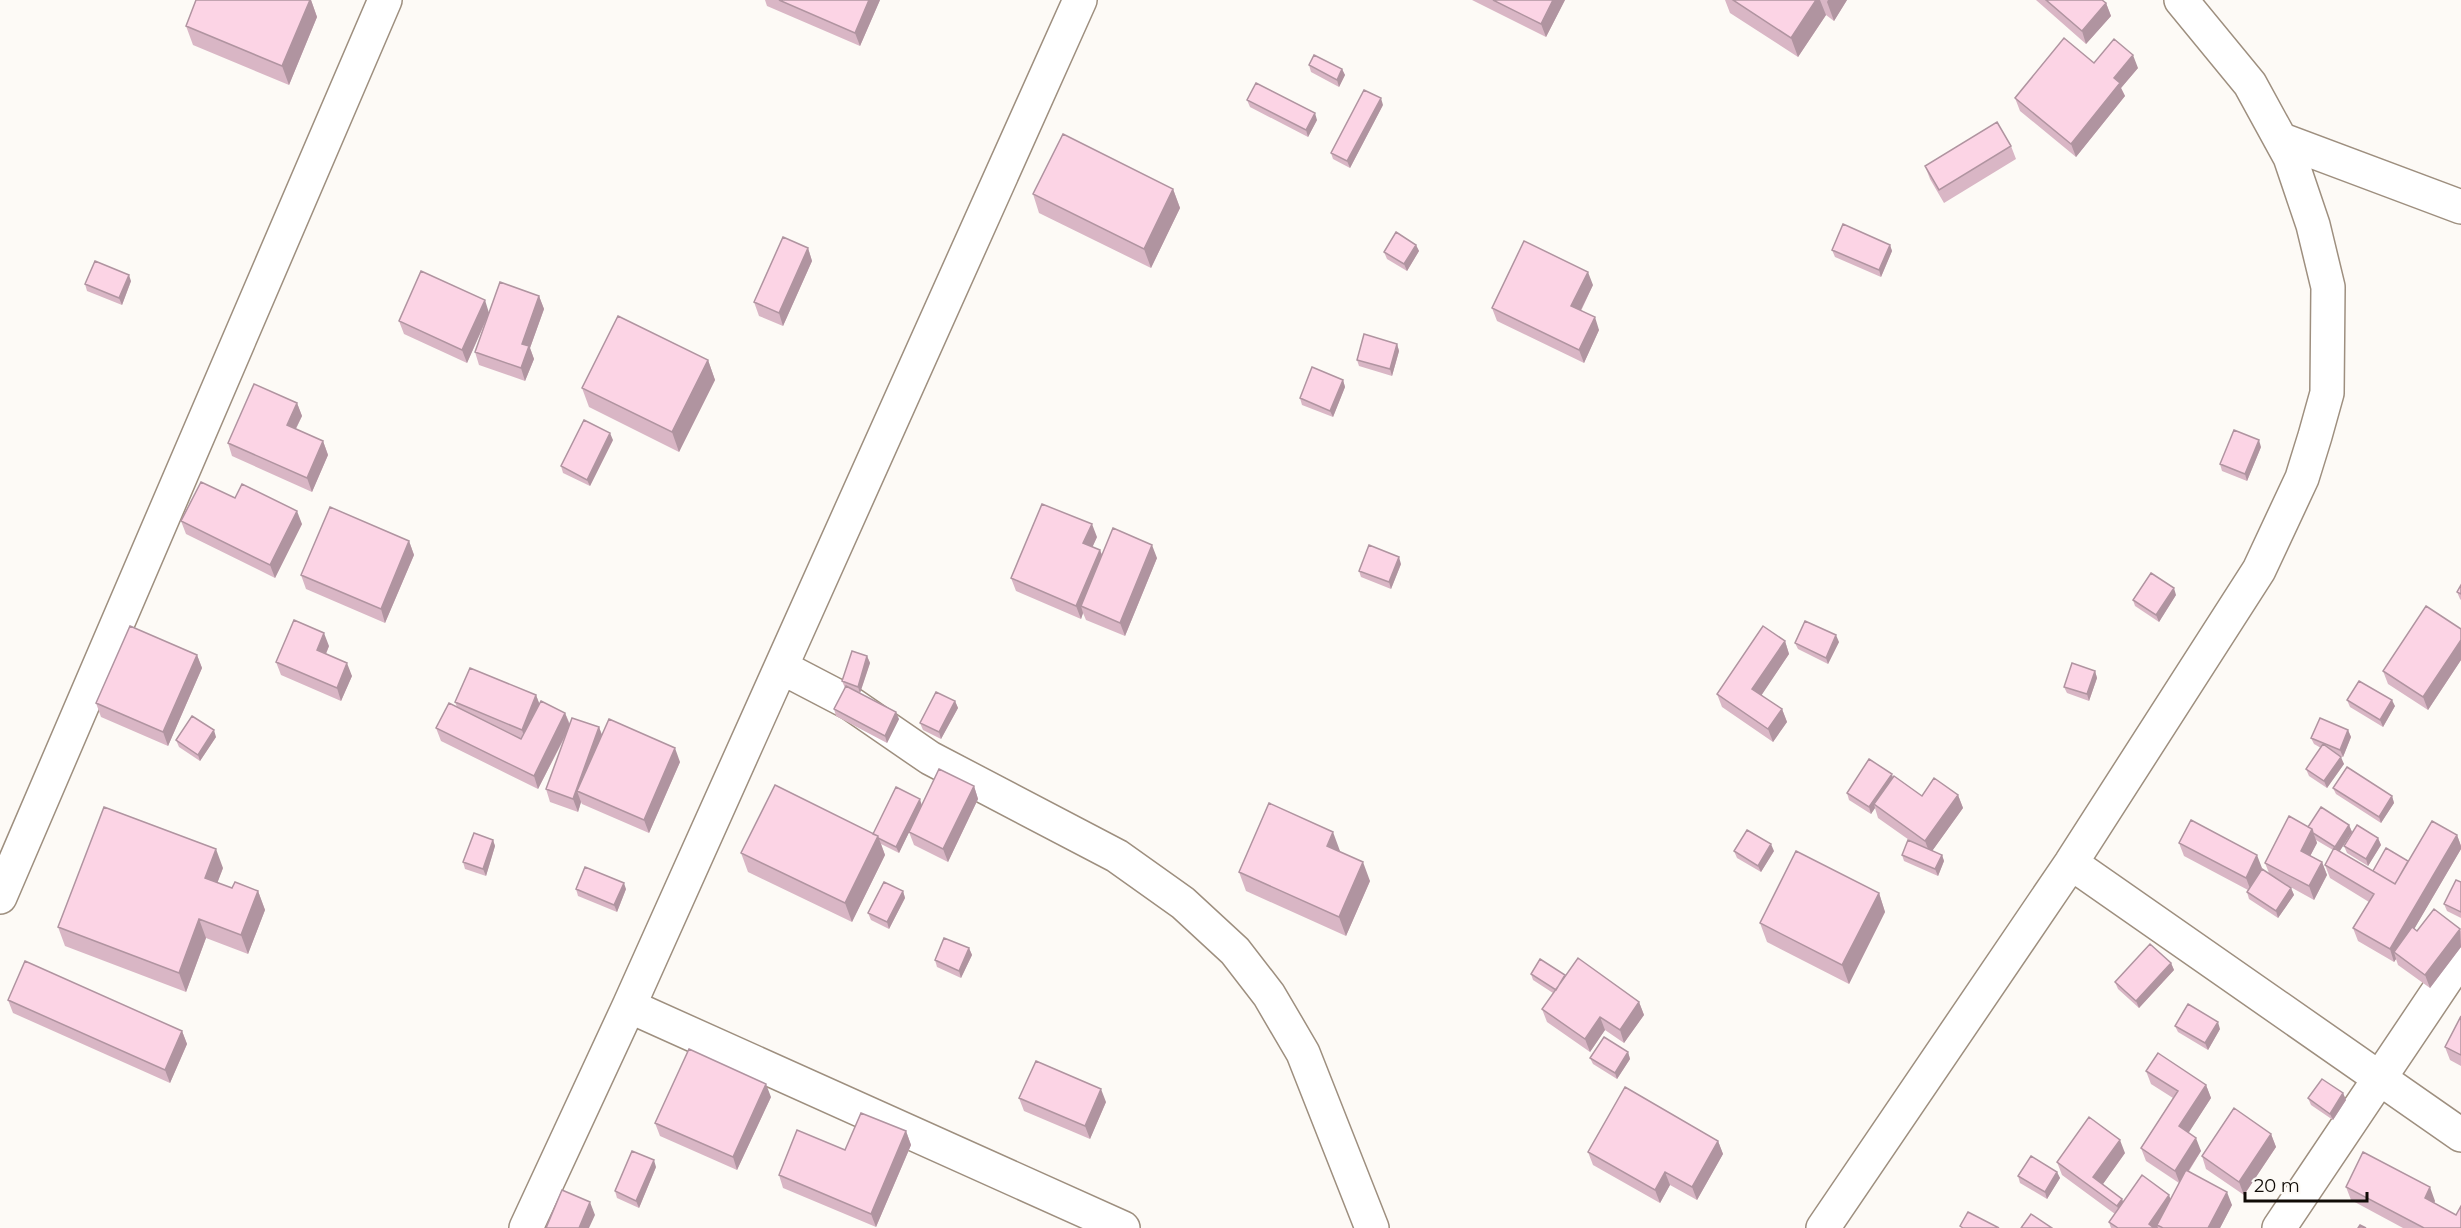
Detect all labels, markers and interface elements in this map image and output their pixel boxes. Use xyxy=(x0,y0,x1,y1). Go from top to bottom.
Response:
scale bar xyxy=(2245,1165,2366,1203)
text: 20 m xyxy=(2254,1175,2300,1197)

